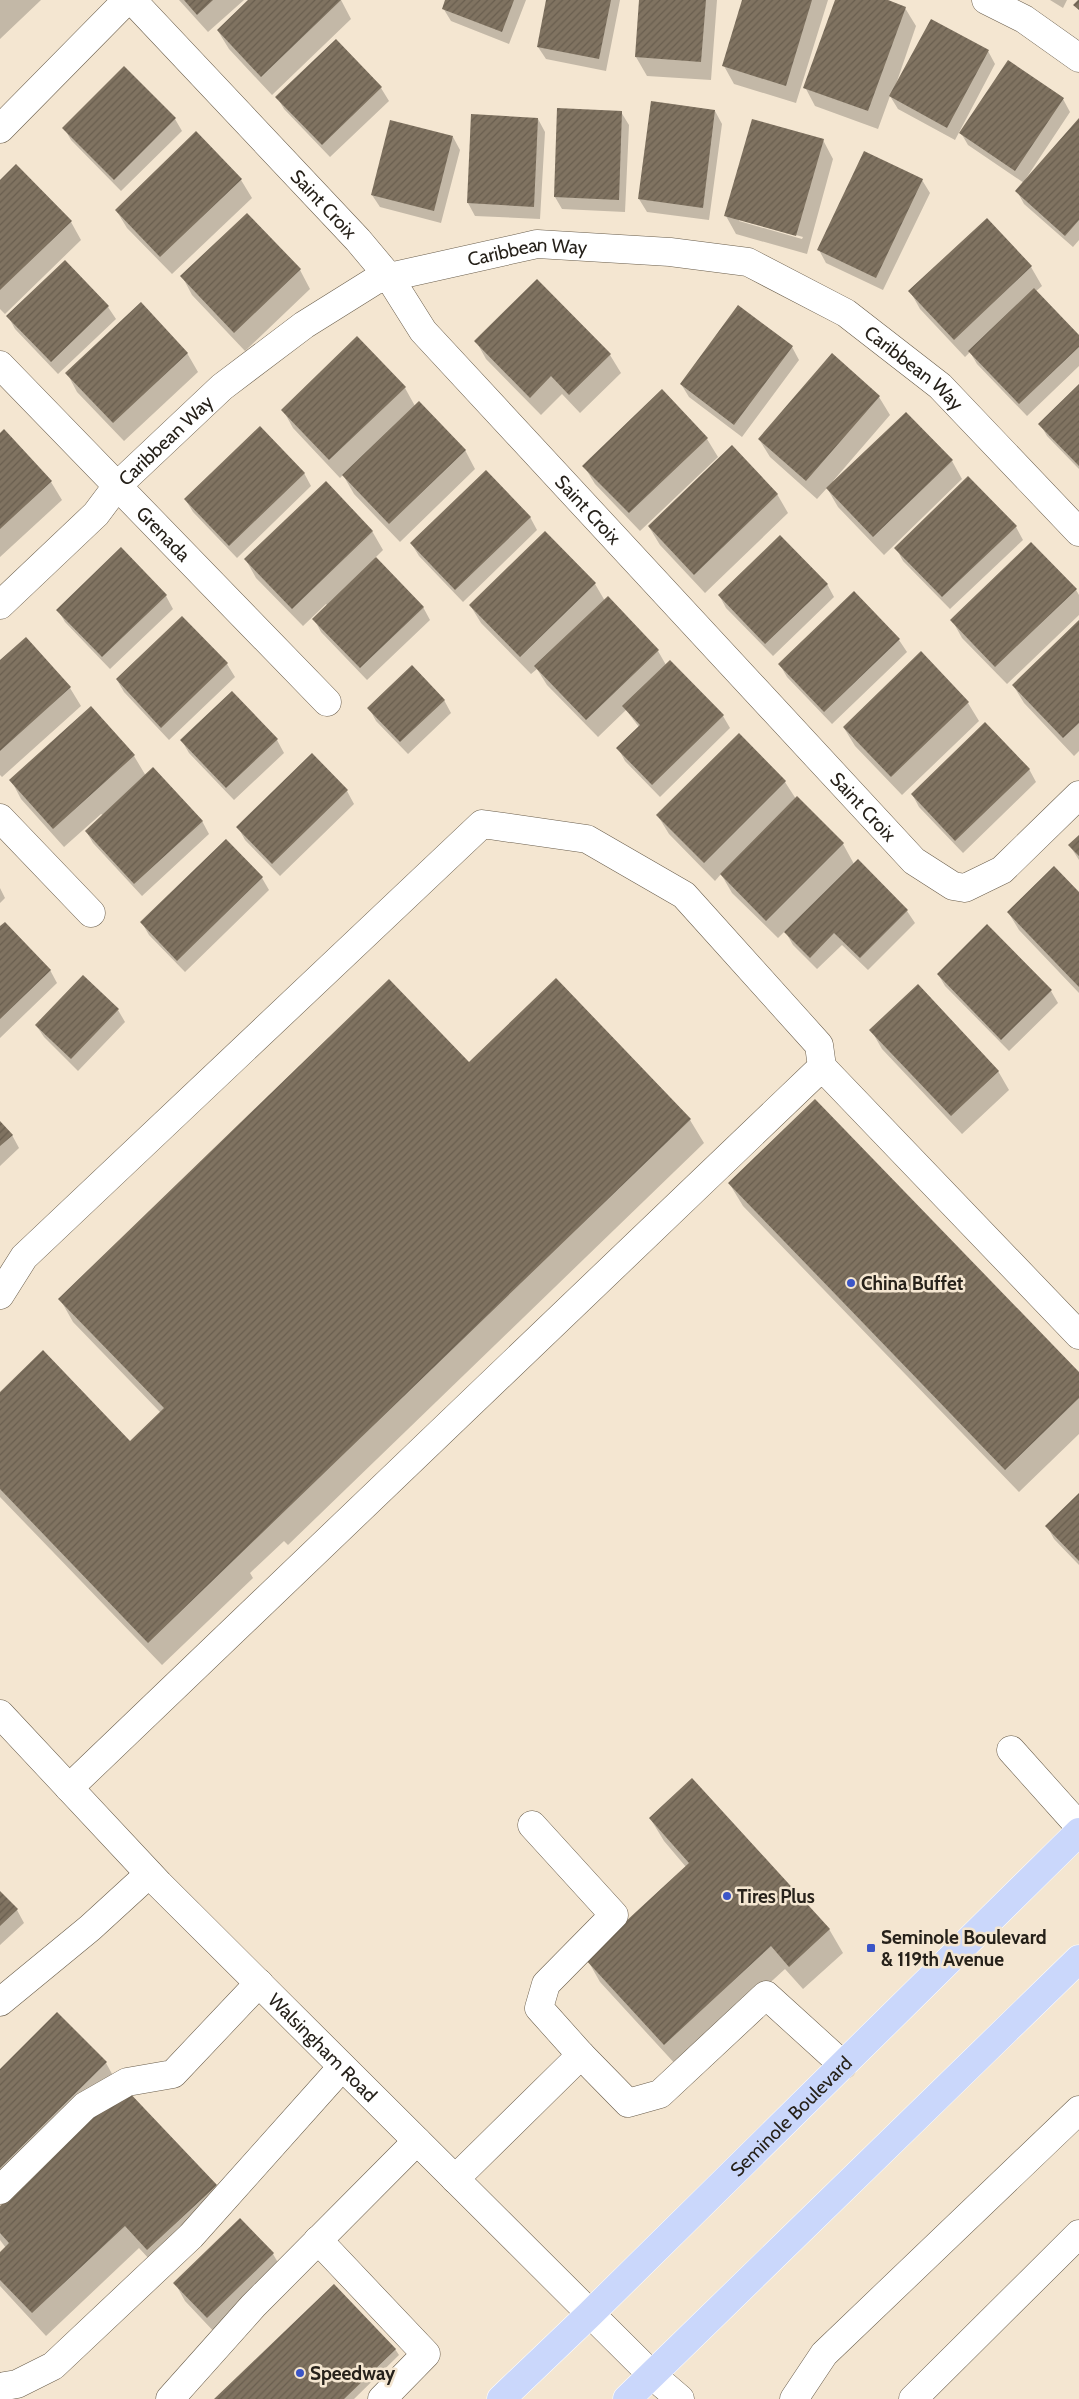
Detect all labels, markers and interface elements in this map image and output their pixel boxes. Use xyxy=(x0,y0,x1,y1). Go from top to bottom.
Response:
street label: Saint Croix xyxy=(286,165,362,243)
street label: Caribbean Way xyxy=(465,233,588,271)
street label: Caribbean Way xyxy=(860,320,969,415)
street label: Caribbean Way xyxy=(114,390,218,490)
street label: Saint Croix xyxy=(551,470,626,549)
street label: Grenada xyxy=(132,501,195,566)
street label: Saint Croix xyxy=(826,767,901,846)
place label: China Buffet xyxy=(861,1272,964,1295)
marker: China Buffet xyxy=(845,1277,857,1289)
place label: Tires Plus xyxy=(737,1885,815,1908)
marker: Tires Plus xyxy=(721,1890,733,1902)
place label: Seminole Boulevard & 119th Avenue xyxy=(881,1926,1047,1971)
marker: Seminole Boulevard & 119th Avenue xyxy=(865,1942,877,1954)
street label: Walsingham Road xyxy=(264,1988,382,2106)
street label: Seminole Boulevard xyxy=(725,2051,856,2181)
place label: Speedway xyxy=(310,2362,396,2385)
marker: Speedway xyxy=(294,2367,306,2379)

